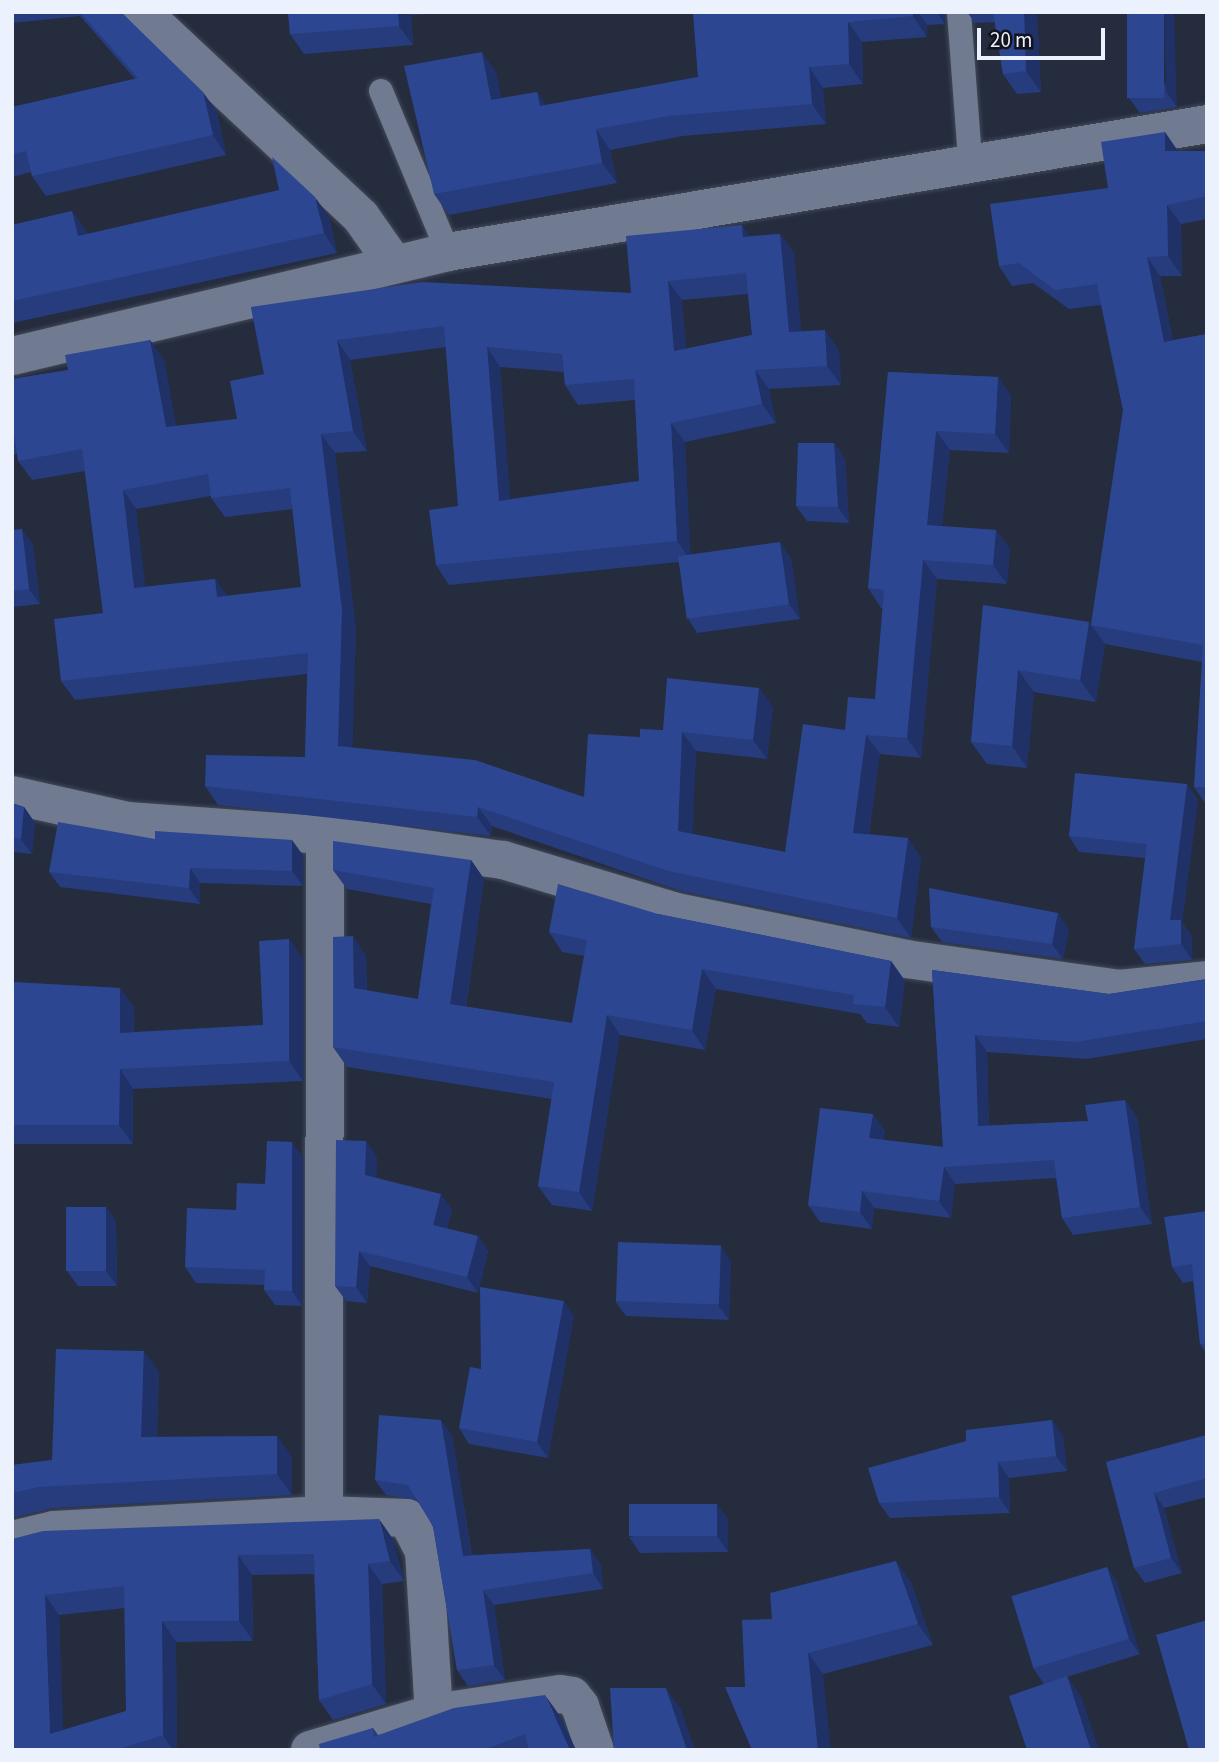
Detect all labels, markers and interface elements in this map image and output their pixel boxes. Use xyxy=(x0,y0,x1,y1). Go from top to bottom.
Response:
scale bar xyxy=(981,14,1109,58)
text: 20 m xyxy=(990,25,1032,55)

